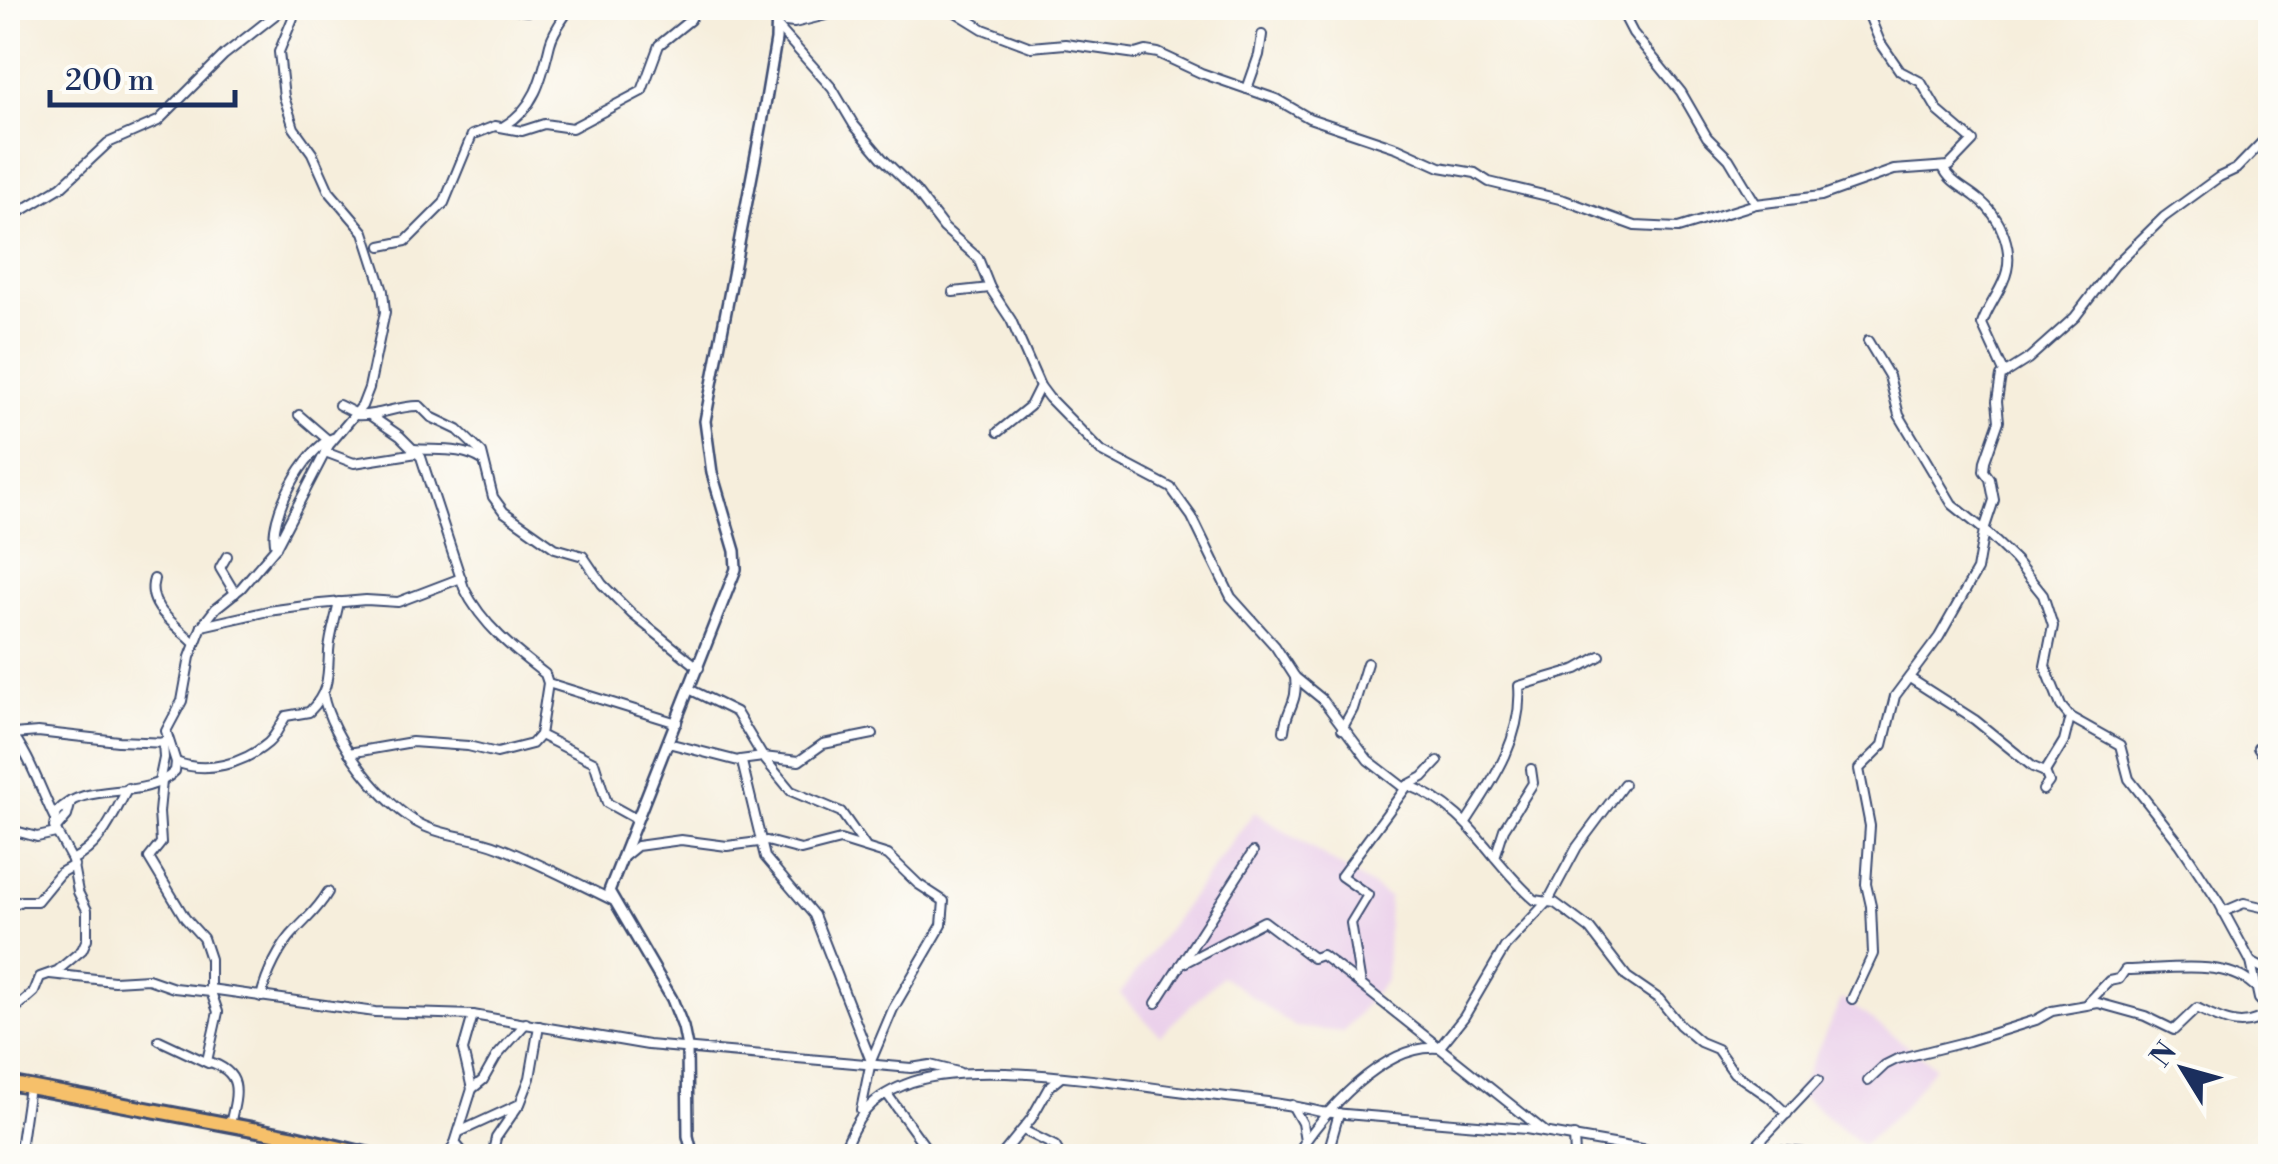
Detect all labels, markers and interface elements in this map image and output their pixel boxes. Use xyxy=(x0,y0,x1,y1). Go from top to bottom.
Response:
scale bar xyxy=(50,45,235,107)
text: 200 m xyxy=(65,62,154,100)
north arrow xyxy=(2133,1019,2233,1119)
text: N xyxy=(2144,1035,2185,1074)

